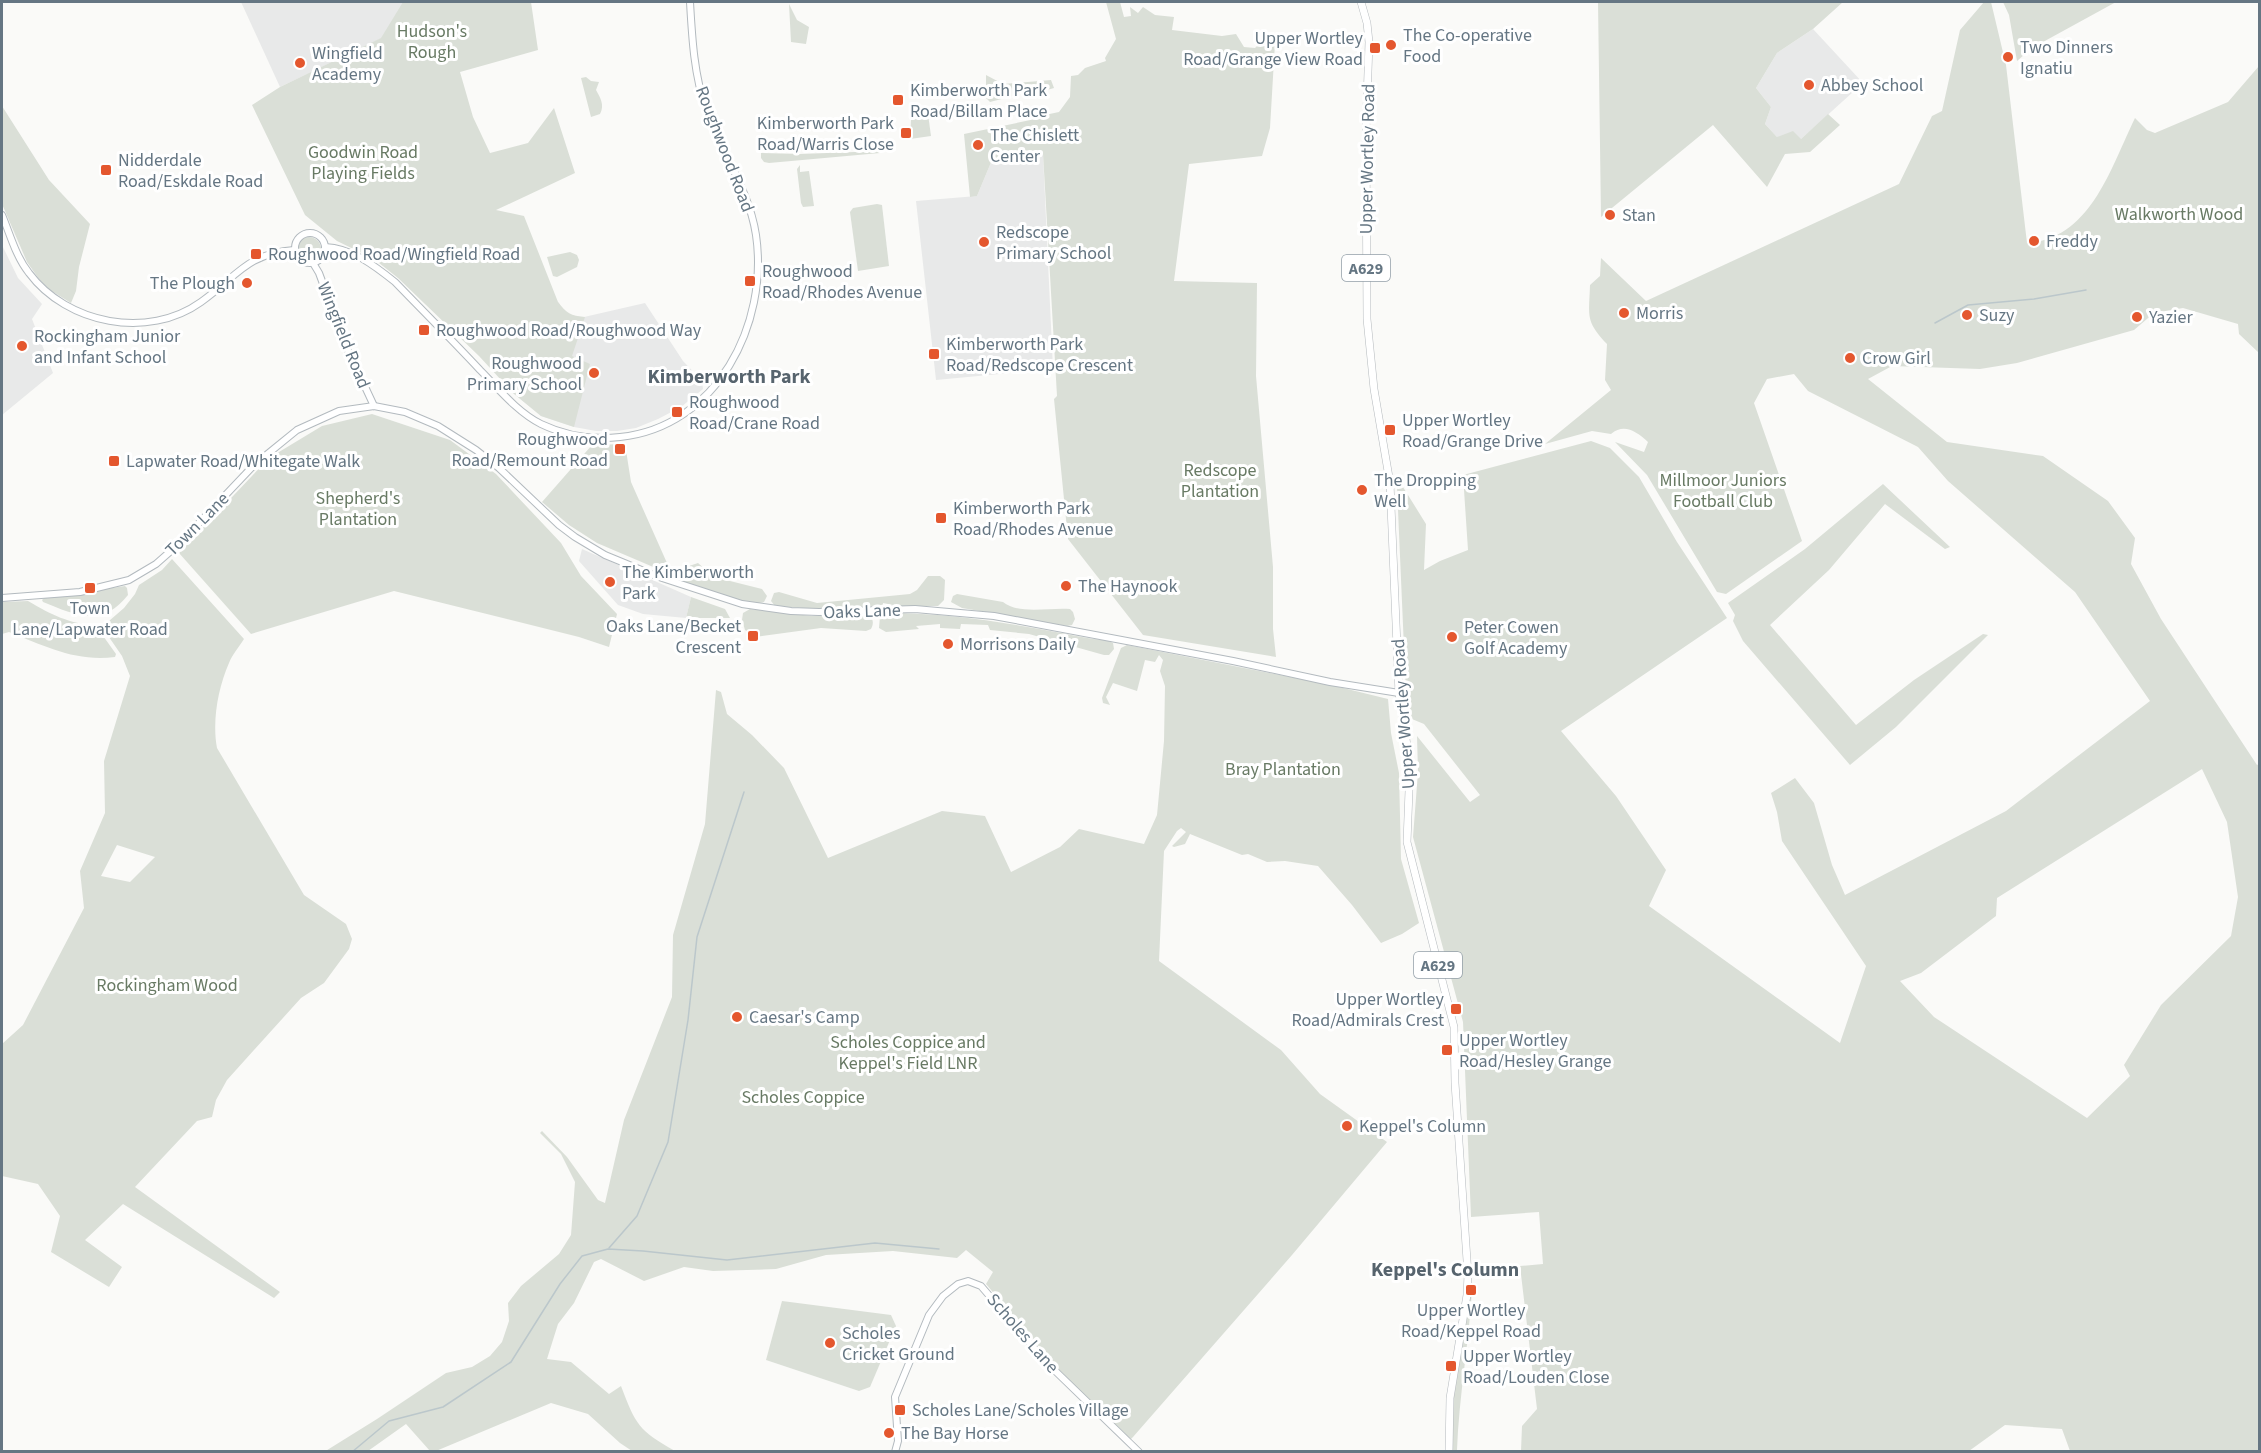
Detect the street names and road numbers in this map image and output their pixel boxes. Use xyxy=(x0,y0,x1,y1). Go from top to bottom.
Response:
street label: Roughwood Road xyxy=(689,83,760,216)
street label: Upper Wortley Road xyxy=(1354,83,1381,235)
road number: A629 xyxy=(1342,255,1390,281)
street label: Wingfield Road xyxy=(311,278,376,392)
street label: Town Lane xyxy=(160,487,235,562)
street label: Oaks Lane xyxy=(823,598,901,625)
street label: Upper Wortley Road xyxy=(1386,638,1421,790)
road number: A629 xyxy=(1414,952,1462,978)
street label: Scholes Lane xyxy=(981,1288,1064,1379)

